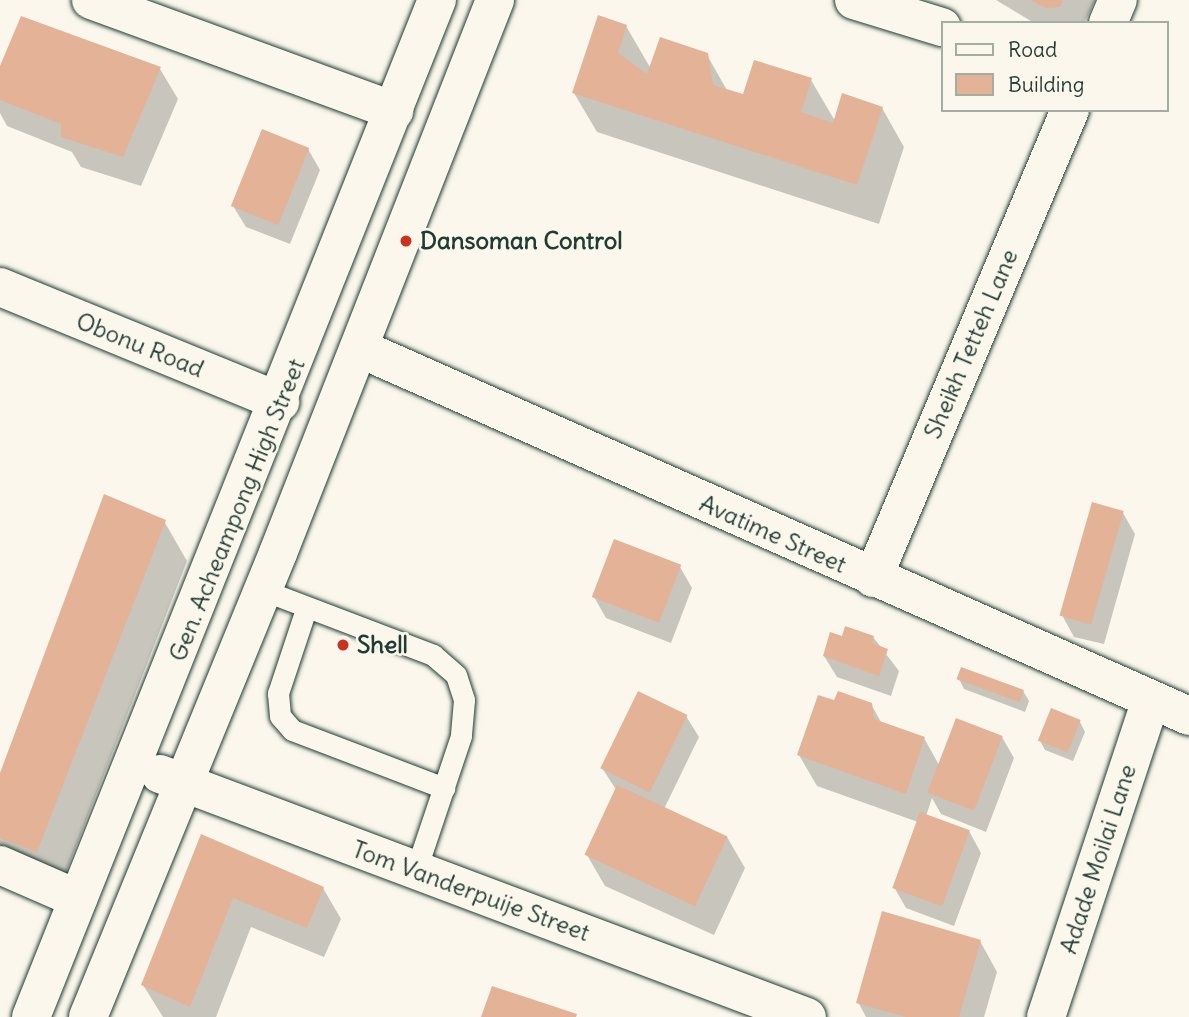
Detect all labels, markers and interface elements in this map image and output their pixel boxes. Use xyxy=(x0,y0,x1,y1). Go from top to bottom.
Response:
legend xyxy=(940,21,1168,112)
text: Road xyxy=(1008,36,1057,63)
text: Building xyxy=(1008,71,1084,98)
place label: Dansoman Control xyxy=(420,227,623,255)
marker: Dansoman Control xyxy=(398,233,414,249)
street label: Sheikh Tetteh Lane xyxy=(918,245,1024,443)
street label: Obonu Road xyxy=(72,306,208,384)
street label: Gen. Acheampong High Street xyxy=(163,355,311,665)
street label: Avatime Street xyxy=(695,489,851,579)
place label: Shell xyxy=(357,631,408,659)
marker: Shell xyxy=(335,637,351,653)
street label: Adade Moilai Lane xyxy=(1054,761,1142,957)
street label: Tom Vanderpuije Street xyxy=(348,835,594,947)

